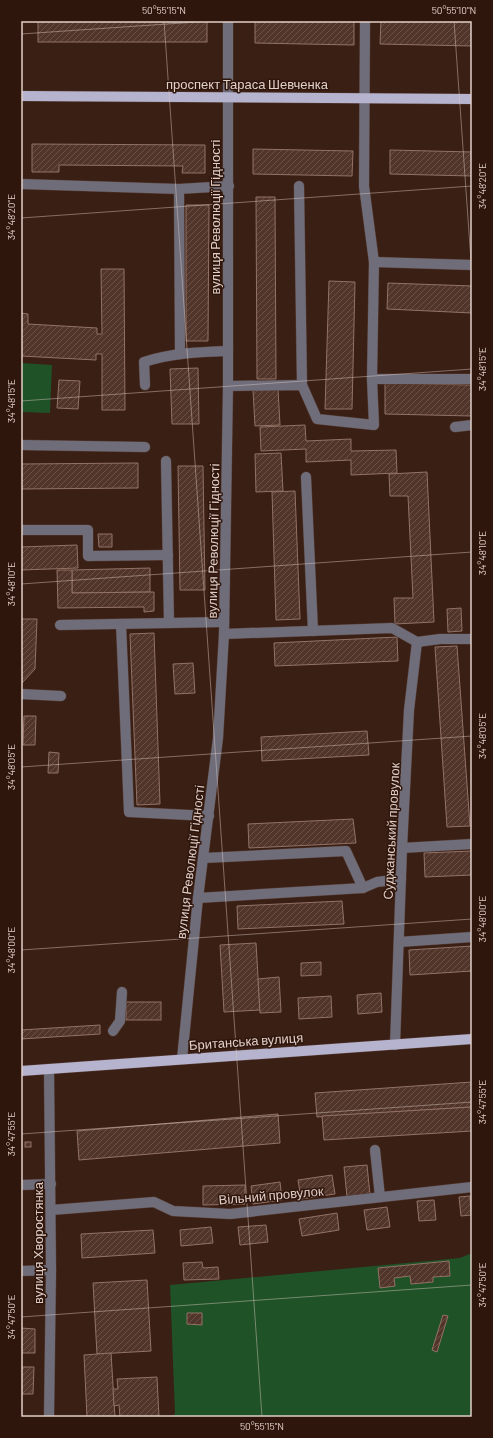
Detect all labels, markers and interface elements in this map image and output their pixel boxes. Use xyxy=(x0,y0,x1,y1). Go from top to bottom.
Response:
text: 50°55'15"N xyxy=(142,4,186,16)
text: 50°55'10"N xyxy=(432,4,476,16)
street label: проспект Тараса Шевченка xyxy=(166,76,329,92)
street label: вулиця Революції Гідності xyxy=(207,139,223,294)
text: 34°48'20"E xyxy=(476,163,488,209)
text: 34°48'20"E xyxy=(5,194,17,240)
text: 34°48'15"E xyxy=(476,347,488,391)
text: 34°48'15"E xyxy=(5,379,17,423)
street label: вулиця Революції Гідності xyxy=(204,463,222,619)
text: 34°48'10"E xyxy=(476,531,488,575)
text: 34°48'10"E xyxy=(5,562,17,606)
text: 34°48'05"E xyxy=(476,713,488,759)
text: 34°48'05"E xyxy=(5,744,17,790)
street label: Суджанський провулок xyxy=(379,762,403,900)
street label: вулиця Революції Гідності xyxy=(173,784,207,940)
text: 34°48'00"E xyxy=(476,896,488,942)
text: 34°48'00"E xyxy=(5,927,17,973)
street label: Британська вулиця xyxy=(188,1029,304,1053)
text: 34°47'55"E xyxy=(476,1080,488,1124)
text: 34°47'55"E xyxy=(5,1112,17,1156)
street label: вулиця Хворостянка xyxy=(30,1181,46,1304)
street label: Вільний провулок xyxy=(218,1182,324,1208)
text: 34°47'50"E xyxy=(476,1262,488,1308)
text: 34°47'50"E xyxy=(5,1294,17,1340)
text: 50°55'15"N xyxy=(240,1420,284,1432)

